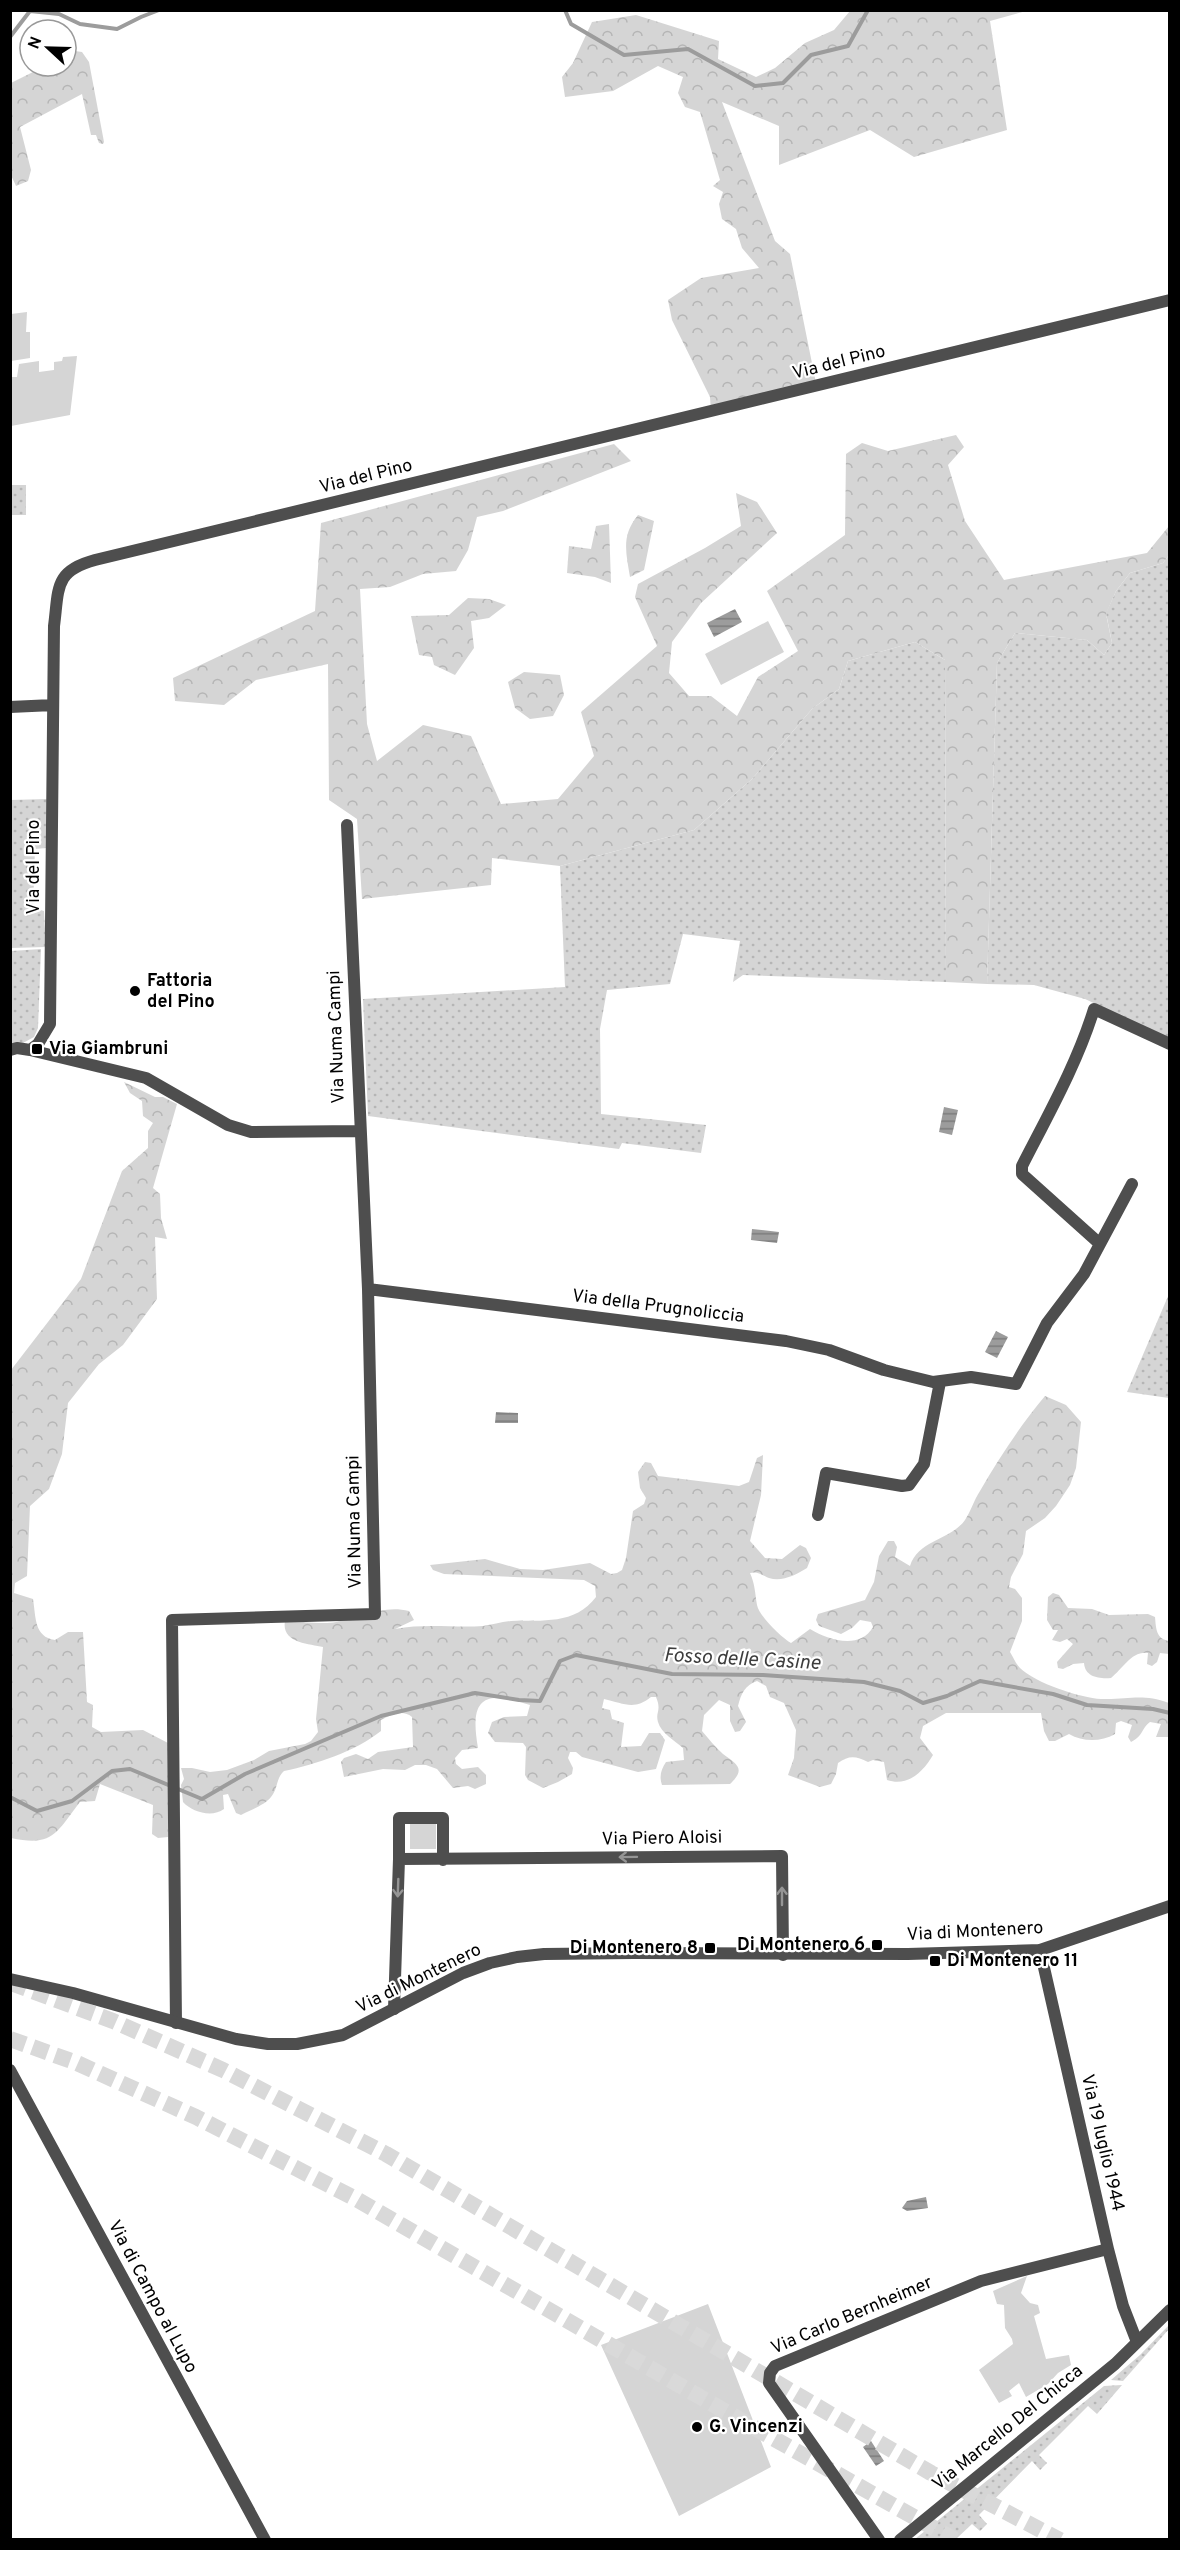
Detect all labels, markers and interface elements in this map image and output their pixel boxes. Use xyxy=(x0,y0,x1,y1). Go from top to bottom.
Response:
north arrow xyxy=(18,18,78,78)
text: N xyxy=(25,34,47,52)
street label: Via del Pino xyxy=(790,340,888,386)
street label: Via del Pino xyxy=(317,454,415,500)
street label: Via del Pino xyxy=(23,819,46,915)
place label: Fattoria del Pino xyxy=(147,970,215,1014)
street label: Via Numa Campi xyxy=(323,970,351,1104)
marker: Fattoria del Pino xyxy=(128,984,142,998)
place label: Via Giambruni xyxy=(49,1038,168,1061)
marker: Via Giambruni xyxy=(30,1042,44,1056)
street label: Via della Prugnoliccia xyxy=(571,1285,745,1329)
street label: Via Numa Campi xyxy=(342,1455,368,1589)
water label: Fosso delle Casine xyxy=(663,1643,822,1677)
street label: Via Piero Aloisi xyxy=(602,1826,722,1852)
one-way arrow xyxy=(618,1852,638,1863)
one-way arrow xyxy=(392,1878,404,1898)
one-way arrow xyxy=(776,1887,788,1907)
street label: Via di Montenero xyxy=(906,1917,1044,1947)
place label: Di Montenero 6 xyxy=(737,1934,865,1957)
place label: Di Montenero 8 xyxy=(570,1937,698,1960)
marker: Di Montenero 6 xyxy=(870,1938,884,1952)
street label: Via di Montenero xyxy=(353,1939,485,2019)
marker: Di Montenero 8 xyxy=(703,1941,717,1955)
place label: Di Montenero 11 xyxy=(947,1950,1078,1973)
marker: Di Montenero 11 xyxy=(928,1954,942,1968)
street label: Via 19 luglio 1944 xyxy=(1075,2072,1129,2214)
street label: Via di Campo al Lupo xyxy=(102,2217,202,2377)
street label: Via Carlo Bernheimer xyxy=(768,2272,936,2360)
street label: Via Marcello Del Chicca xyxy=(928,2360,1088,2496)
place label: G. Vincenzi xyxy=(709,2416,803,2439)
marker: G. Vincenzi xyxy=(690,2420,704,2434)

